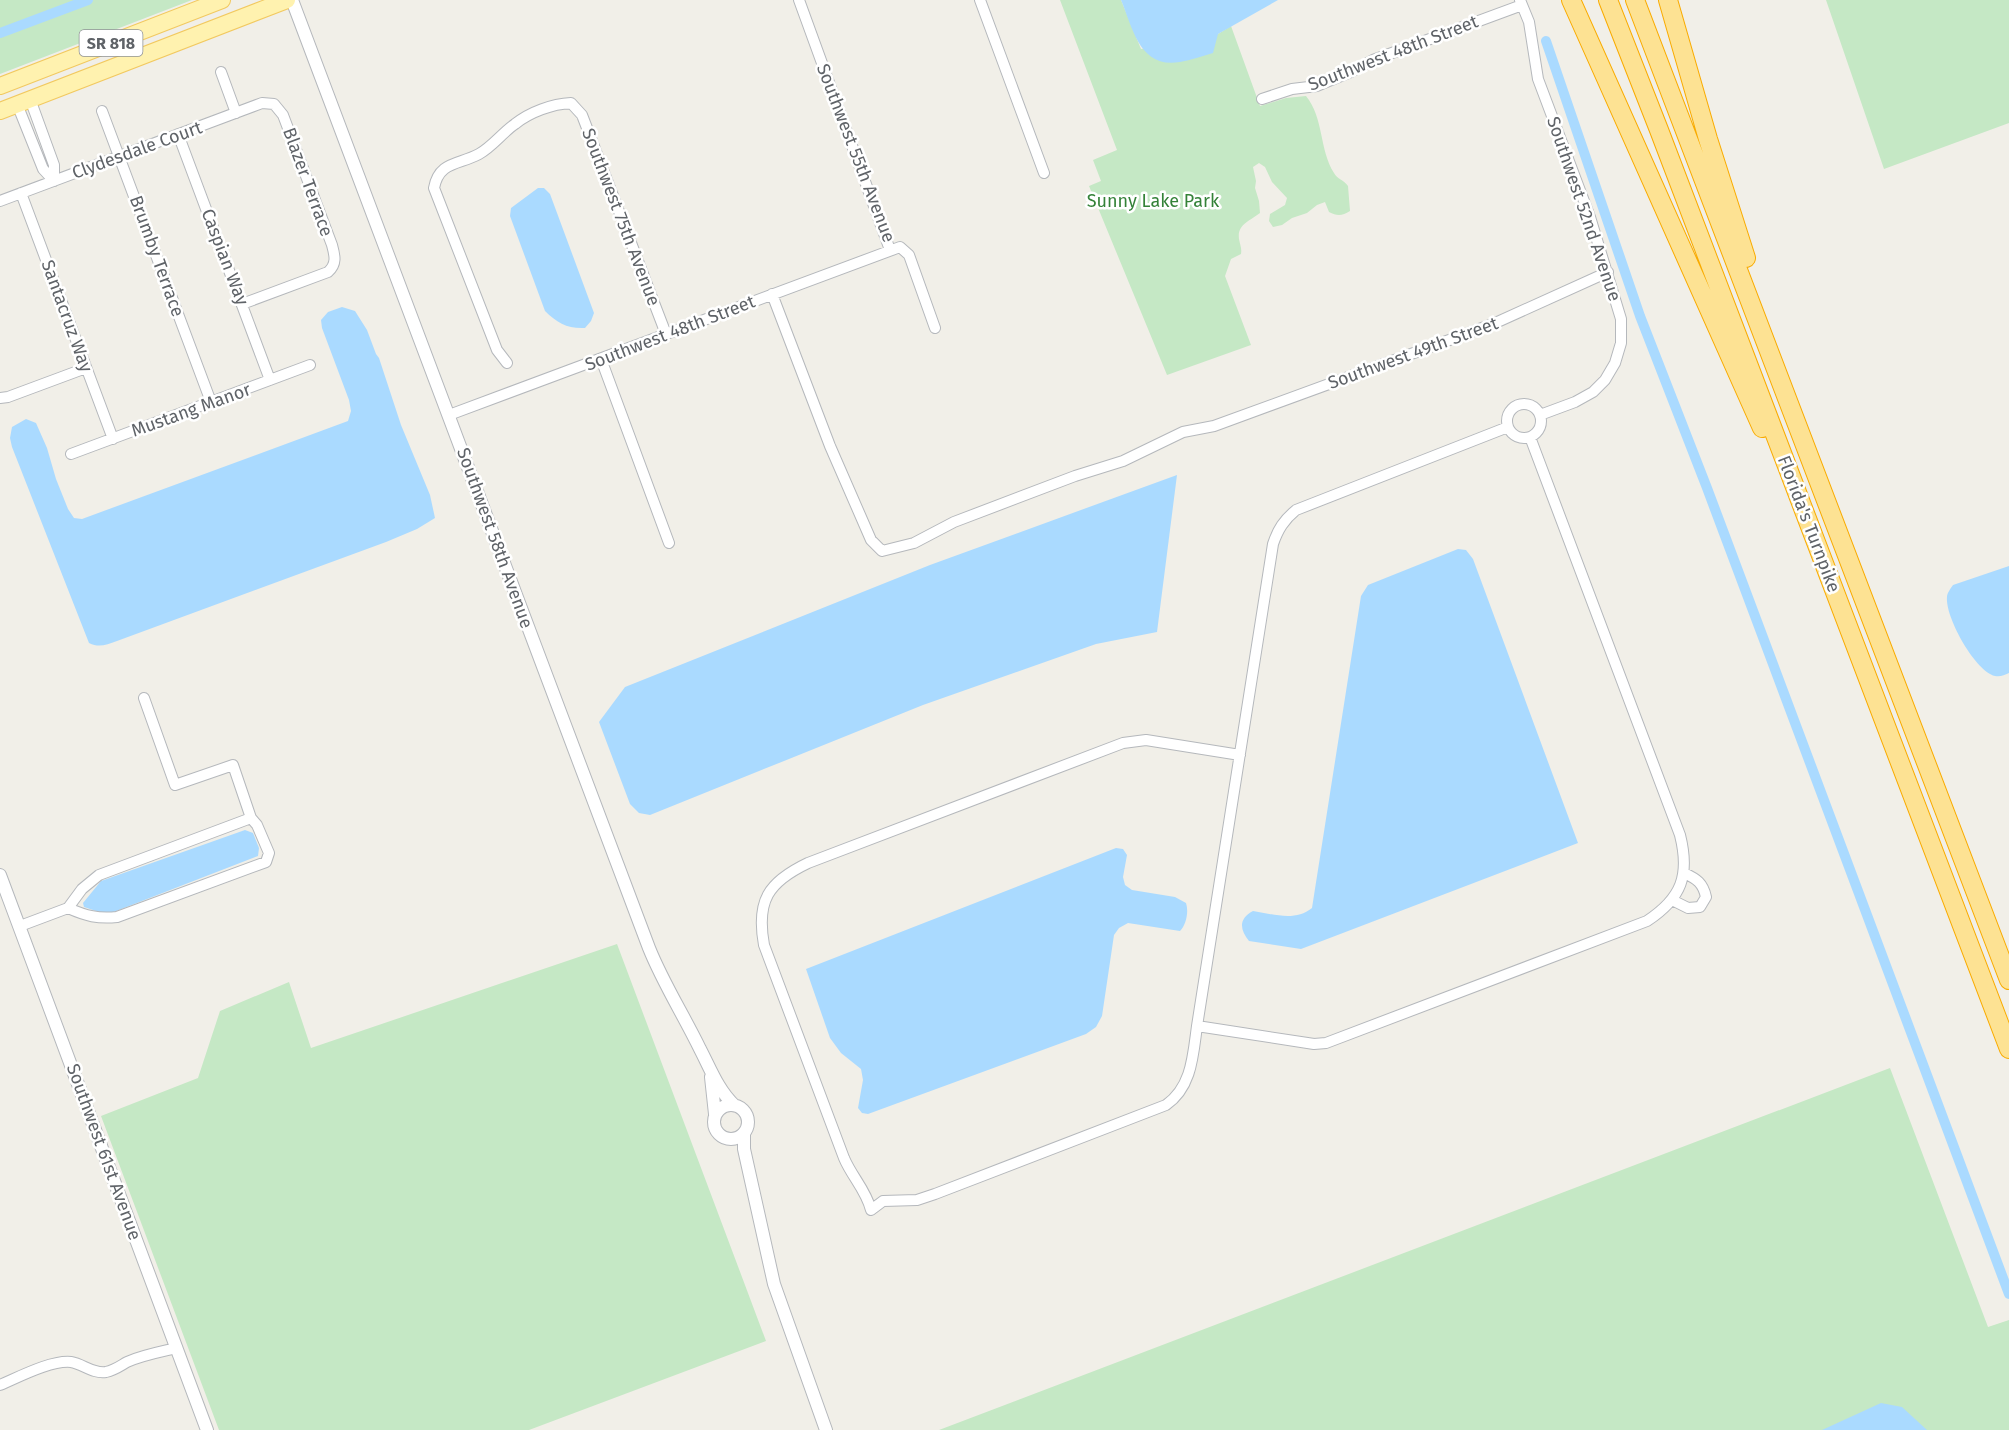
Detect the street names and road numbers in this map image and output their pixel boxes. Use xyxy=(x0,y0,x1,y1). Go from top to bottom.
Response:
street label: Southwest 48th Street xyxy=(1305,10,1482,96)
road number: SR 818 xyxy=(80,30,142,56)
street label: Southwest 55th Avenue xyxy=(812,61,900,245)
street label: Southwest 52nd Avenue xyxy=(1542,114,1626,304)
street label: Clydesdale Court xyxy=(69,116,206,184)
street label: Blazer Terrace xyxy=(278,124,338,240)
street label: Southwest 75th Avenue xyxy=(577,125,665,309)
street label: Brumby Terrace xyxy=(125,192,189,320)
street label: Caspian Way xyxy=(197,206,254,308)
street label: Santacruz Way xyxy=(37,257,98,375)
street label: Southwest 48th Street xyxy=(582,290,759,376)
street label: Southwest 49th Street xyxy=(1325,312,1502,394)
street label: Mustang Manor xyxy=(128,378,254,442)
street label: Southwest 58th Avenue xyxy=(452,445,538,631)
street label: Florida's Turnpike xyxy=(1773,452,1845,596)
street label: Southwest 61st Avenue xyxy=(62,1061,146,1243)

